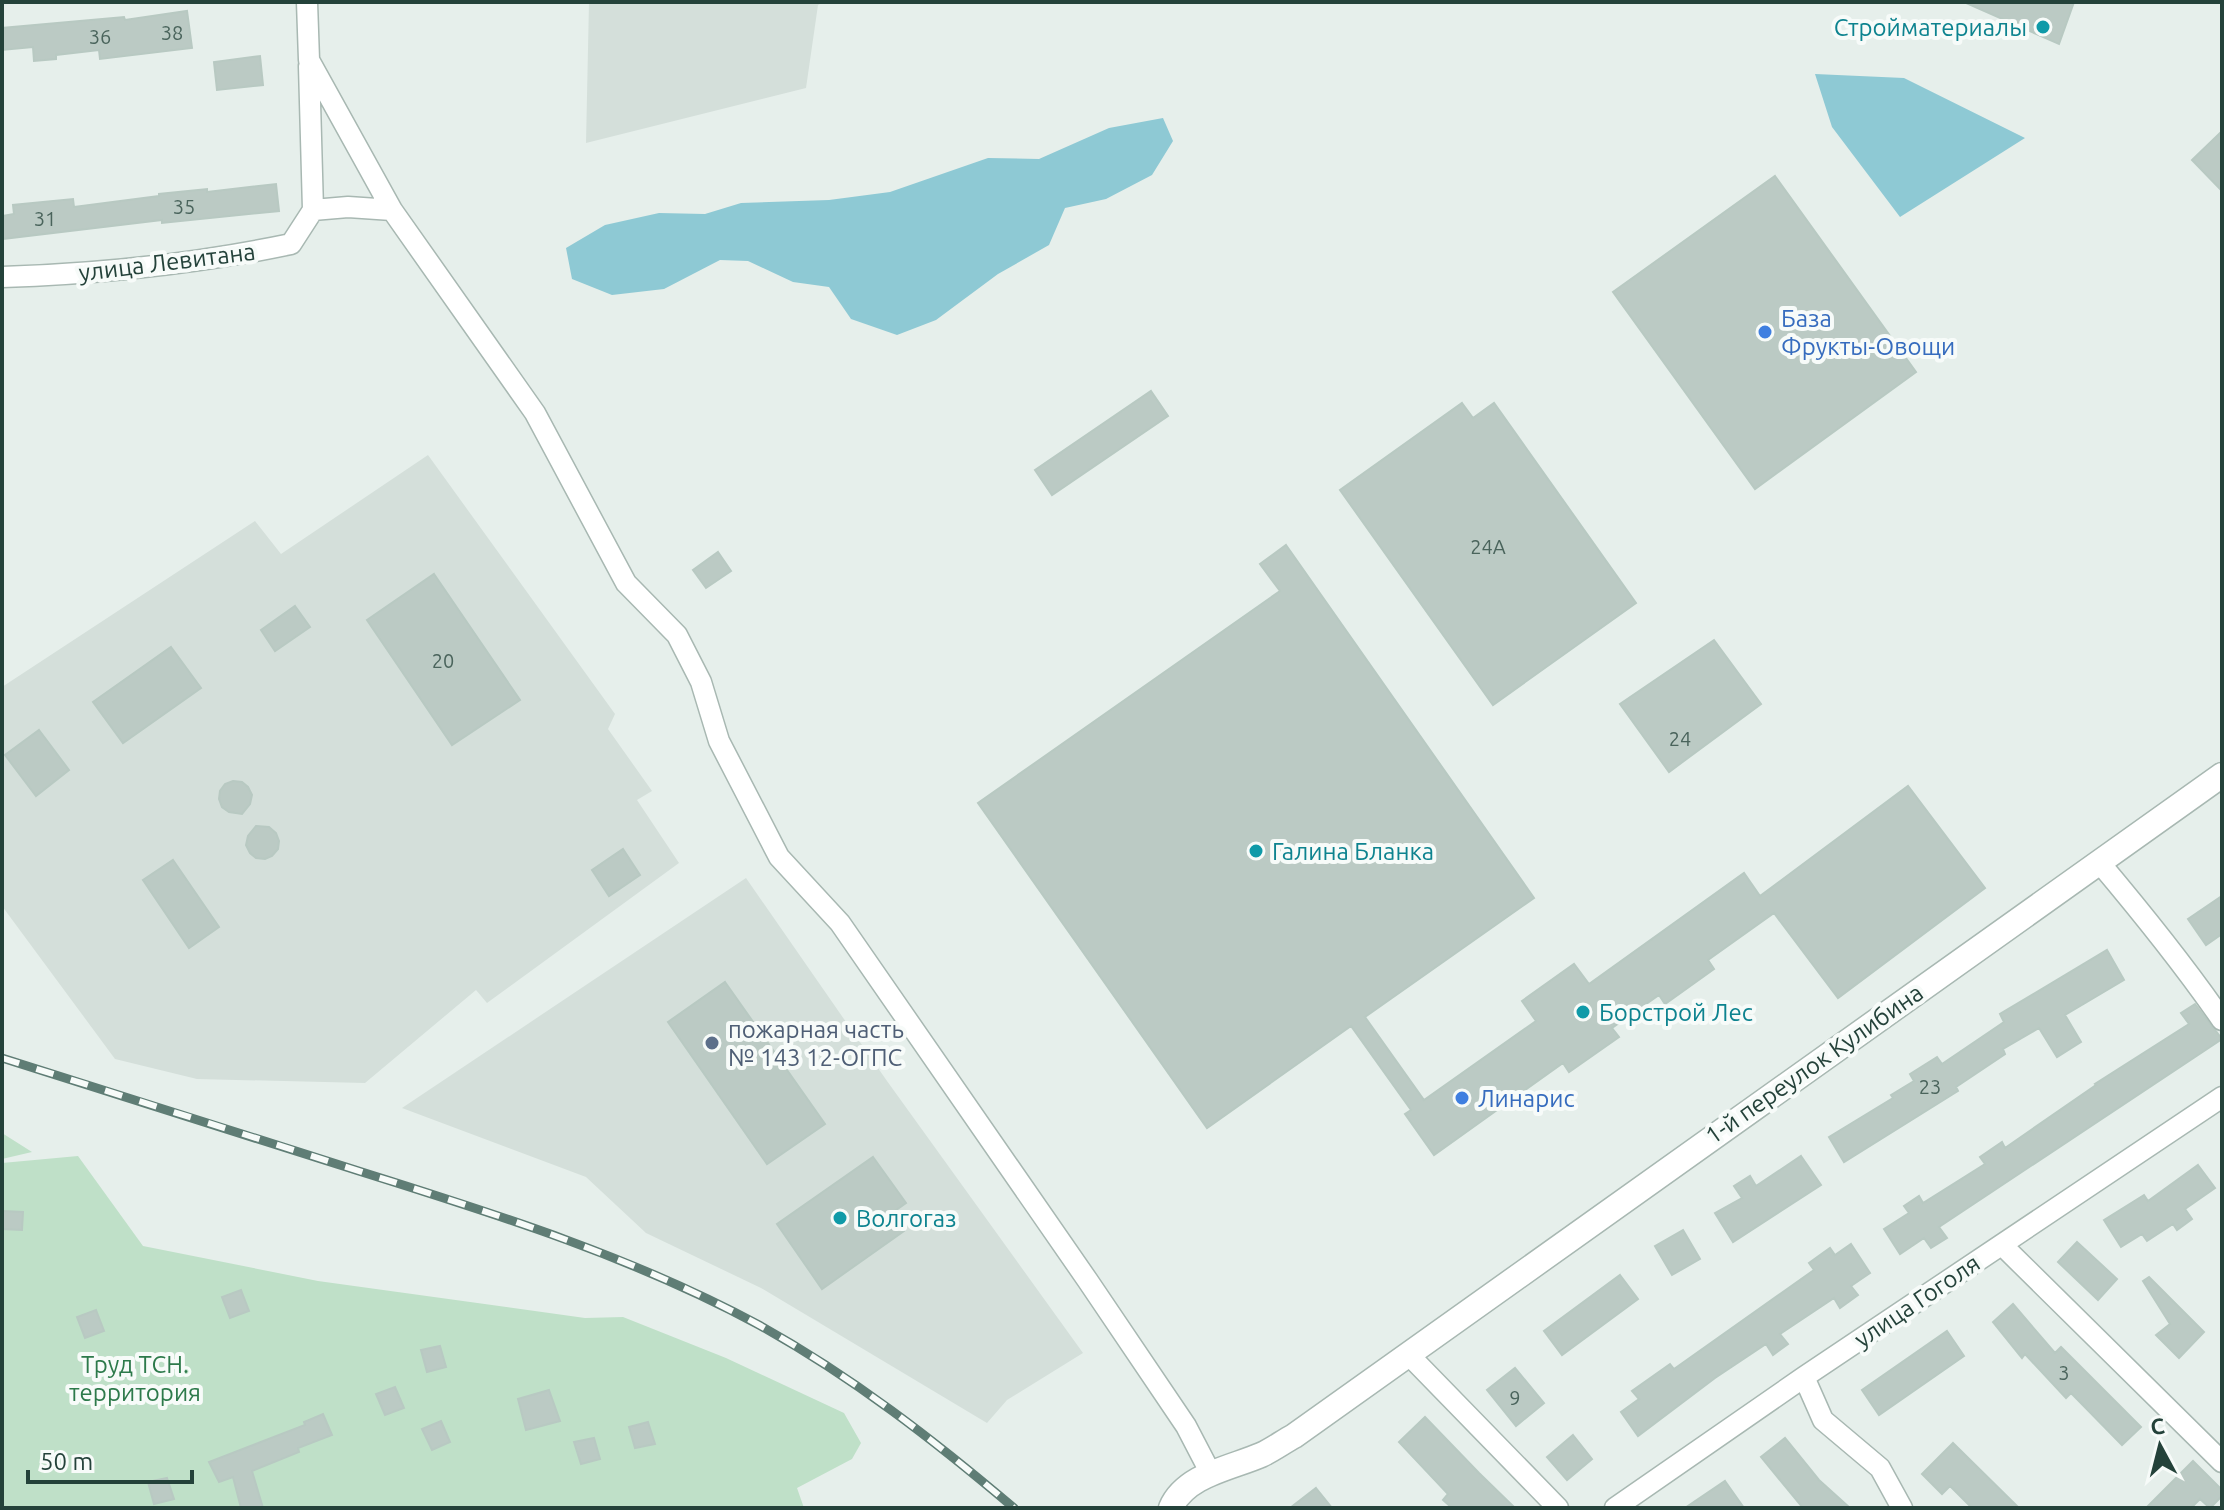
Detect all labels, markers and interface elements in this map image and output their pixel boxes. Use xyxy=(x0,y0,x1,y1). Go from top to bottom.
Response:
place label: Стройматериалы xyxy=(1834,14,2027,41)
marker: Стройматериалы xyxy=(2034,18,2052,36)
house number: 38 xyxy=(161,21,183,44)
house number: 36 xyxy=(89,25,111,48)
house number: 35 xyxy=(173,195,195,218)
house number: 31 xyxy=(34,207,56,230)
street label: улица Левитана xyxy=(77,238,257,286)
place label: База Фрукты-Овощи xyxy=(1781,305,1955,360)
marker: База Фрукты-Овощи xyxy=(1756,323,1774,341)
house number: 24А xyxy=(1470,535,1506,558)
house number: 20 xyxy=(432,649,454,672)
house number: 24 xyxy=(1669,727,1691,750)
place label: Галина Бланка xyxy=(1272,838,1434,865)
marker: Галина Бланка xyxy=(1247,842,1265,860)
street label: 1-й переулок Кулибина xyxy=(1700,979,1928,1149)
place label: Борстрой Лес xyxy=(1599,999,1753,1026)
marker: Борстрой Лес xyxy=(1574,1003,1592,1021)
place label: пожарная часть № 143 12-ОГПС xyxy=(728,1016,904,1071)
marker: пожарная часть № 143 12-ОГПС xyxy=(703,1034,721,1052)
house number: 23 xyxy=(1919,1075,1941,1098)
place label: Линарис xyxy=(1478,1085,1575,1112)
marker: Линарис xyxy=(1453,1089,1471,1107)
place label: Волгогаз xyxy=(856,1205,957,1232)
marker: Волгогаз xyxy=(831,1209,849,1227)
street label: улица Гоголя xyxy=(1849,1249,1985,1353)
park label: Труд ТСН. территория xyxy=(69,1351,201,1406)
house number: 3 xyxy=(2058,1361,2070,1384)
house number: 9 xyxy=(1509,1386,1521,1409)
north arrow xyxy=(2120,1406,2200,1486)
text: С xyxy=(2149,1412,2166,1439)
scale bar xyxy=(28,1434,192,1484)
text: 50 m xyxy=(40,1448,93,1475)

